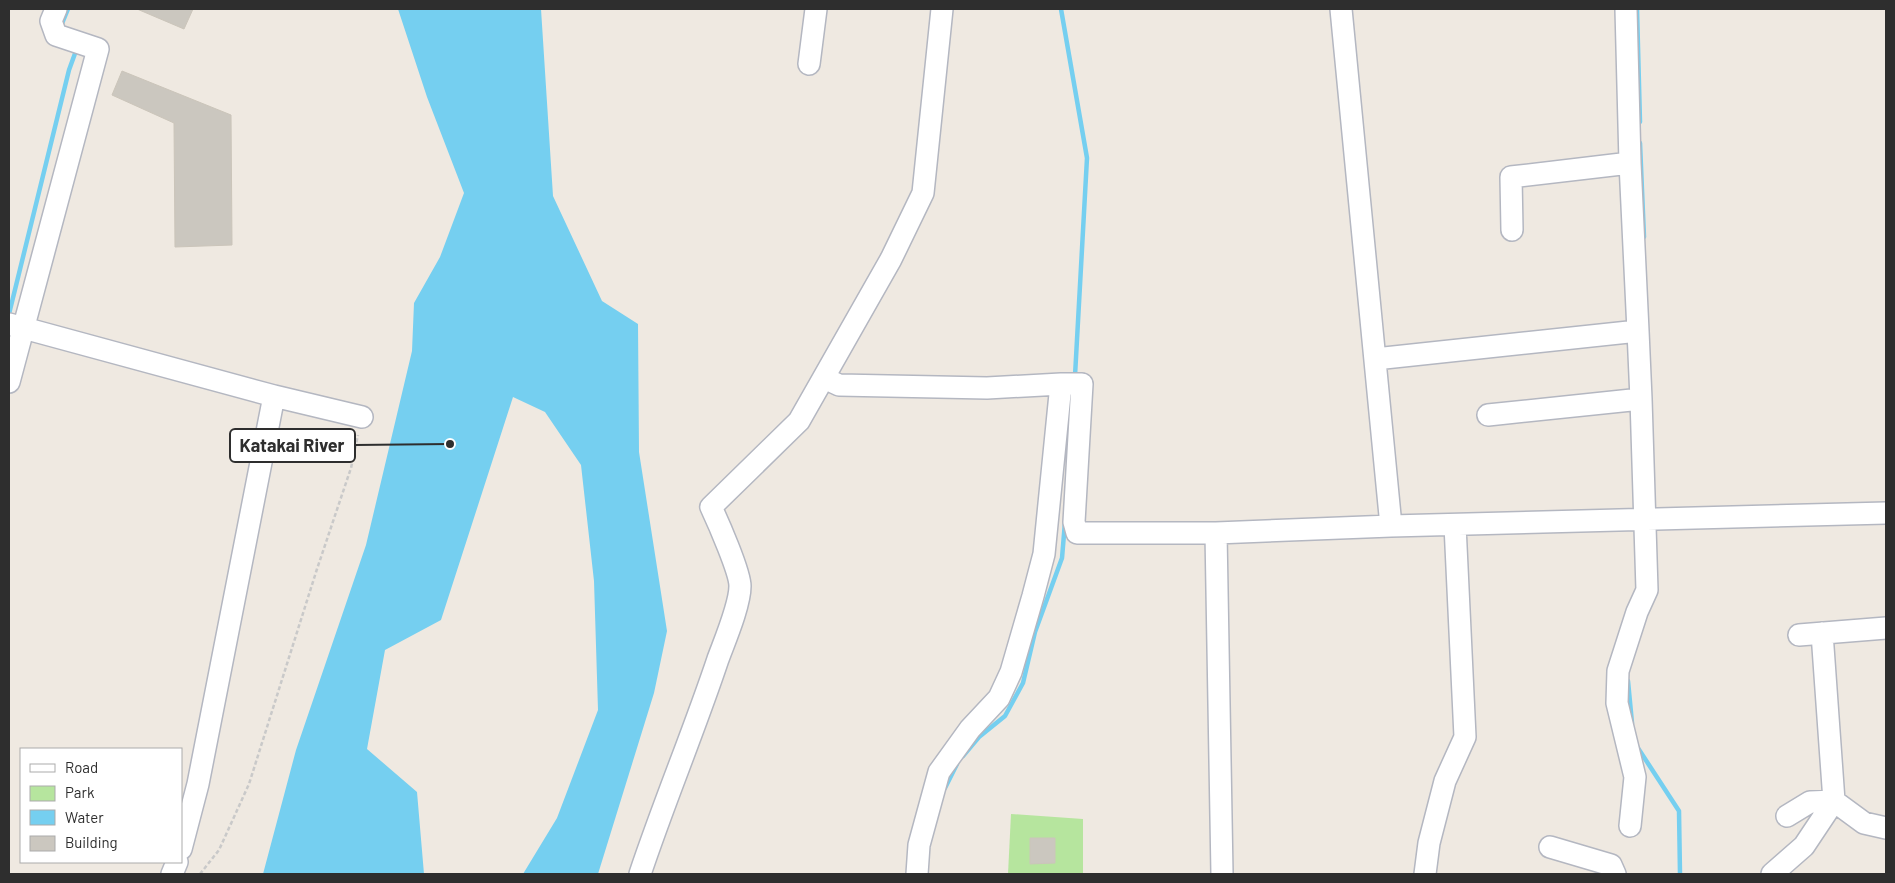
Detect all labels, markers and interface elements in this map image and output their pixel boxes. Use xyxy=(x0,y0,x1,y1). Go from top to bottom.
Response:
callout: Katakai River xyxy=(230,429,355,462)
text: Katakai River xyxy=(240,434,345,456)
legend xyxy=(20,748,182,863)
text: Road xyxy=(65,758,98,776)
text: Park xyxy=(65,783,95,801)
text: Water xyxy=(65,808,104,826)
text: Building xyxy=(65,833,118,851)

